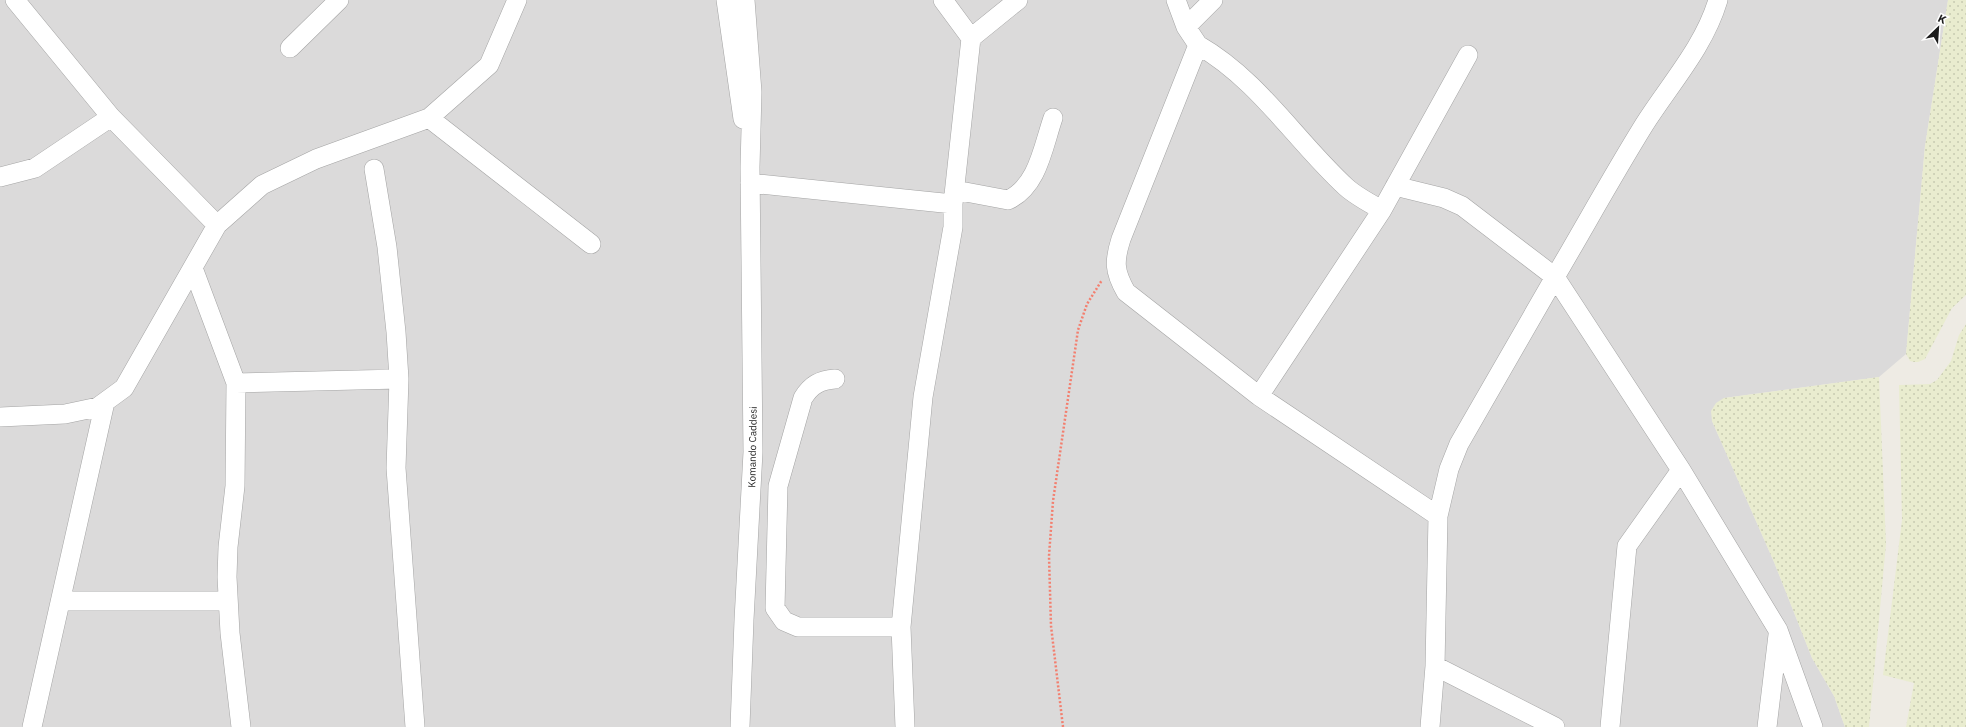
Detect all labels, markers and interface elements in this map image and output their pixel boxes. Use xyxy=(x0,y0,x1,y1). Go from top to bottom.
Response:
north arrow xyxy=(1918,8,1958,48)
text: K xyxy=(1936,11,1949,27)
street label: Komando Caddesi xyxy=(745,406,760,488)

